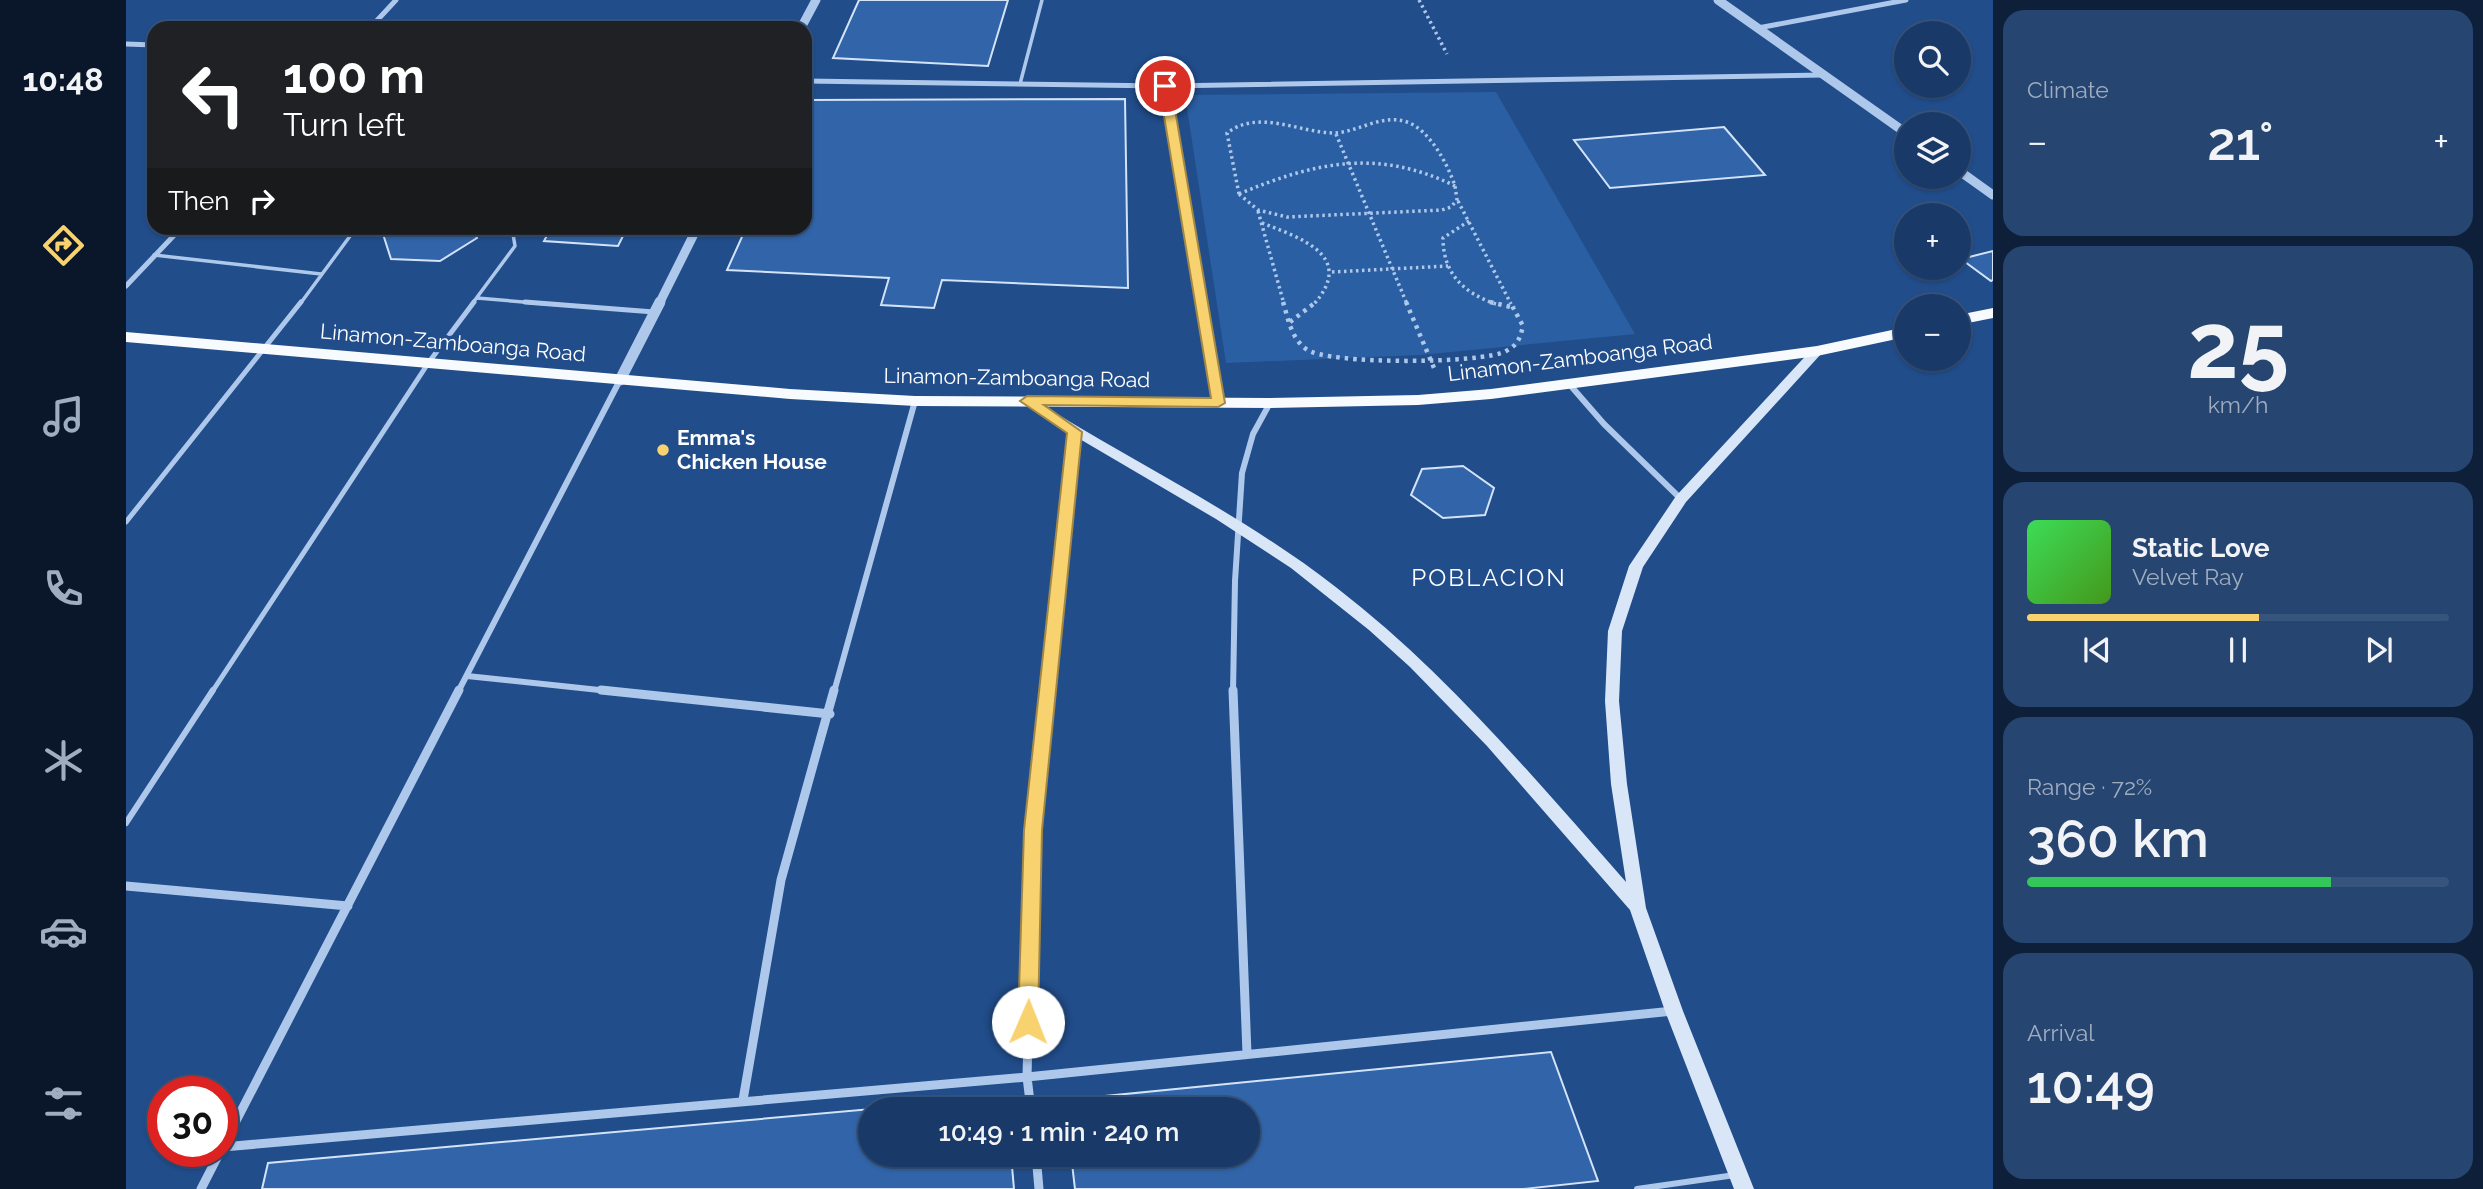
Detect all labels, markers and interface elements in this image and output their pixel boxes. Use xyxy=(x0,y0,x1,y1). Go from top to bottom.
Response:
map controls xyxy=(1894,21,1971,371)
button: search xyxy=(1894,21,1971,98)
text: 100 m xyxy=(283,47,425,104)
icon: left xyxy=(168,49,259,140)
pin xyxy=(1135,56,1195,116)
text: 10:48 xyxy=(23,61,103,98)
icon: arrive xyxy=(1146,67,1184,105)
text: Climate xyxy=(2027,76,2109,103)
text: Turn left xyxy=(283,106,405,143)
text: 21° xyxy=(2207,111,2274,172)
button: layers xyxy=(1894,112,1971,189)
text: − xyxy=(2027,119,2047,164)
text: + xyxy=(2433,119,2449,164)
icon: right xyxy=(243,182,281,220)
text: Then xyxy=(168,186,229,216)
button: + xyxy=(1894,203,1971,280)
icon: directions xyxy=(39,221,88,270)
text: 25 xyxy=(2187,292,2289,399)
button: − xyxy=(1894,294,1971,371)
street label: Linamon-Zamboanga Road xyxy=(319,318,587,367)
street label: Linamon-Zamboanga Road xyxy=(1446,329,1714,386)
street label: Linamon-Zamboanga Road xyxy=(884,363,1150,392)
text: km/h xyxy=(2208,391,2268,418)
icon: music xyxy=(39,392,88,441)
place label: Emma's Chicken House xyxy=(677,425,827,474)
marker: Emma's Chicken House xyxy=(655,442,671,458)
text: Static Love xyxy=(2132,533,2270,563)
district label: POBLACION xyxy=(1411,563,1567,592)
text: Velvet Ray xyxy=(2132,563,2244,590)
icon: phone xyxy=(39,564,88,613)
icon: previous xyxy=(2078,631,2116,669)
icon: pause xyxy=(2219,631,2257,669)
icon: next xyxy=(2360,631,2398,669)
icon: climate xyxy=(39,736,88,785)
text: Range · 72% xyxy=(2027,773,2152,800)
text: 360 km xyxy=(2027,808,2209,869)
icon: car xyxy=(39,907,88,956)
position arrow xyxy=(991,985,1065,1059)
text: Arrival xyxy=(2027,1019,2094,1046)
text: 10:49 xyxy=(2027,1054,2155,1115)
speed limit sign: 30 xyxy=(147,1076,238,1167)
icon: filters xyxy=(39,1079,88,1128)
text: 10:49 · 1 min · 240 m xyxy=(939,1117,1179,1147)

